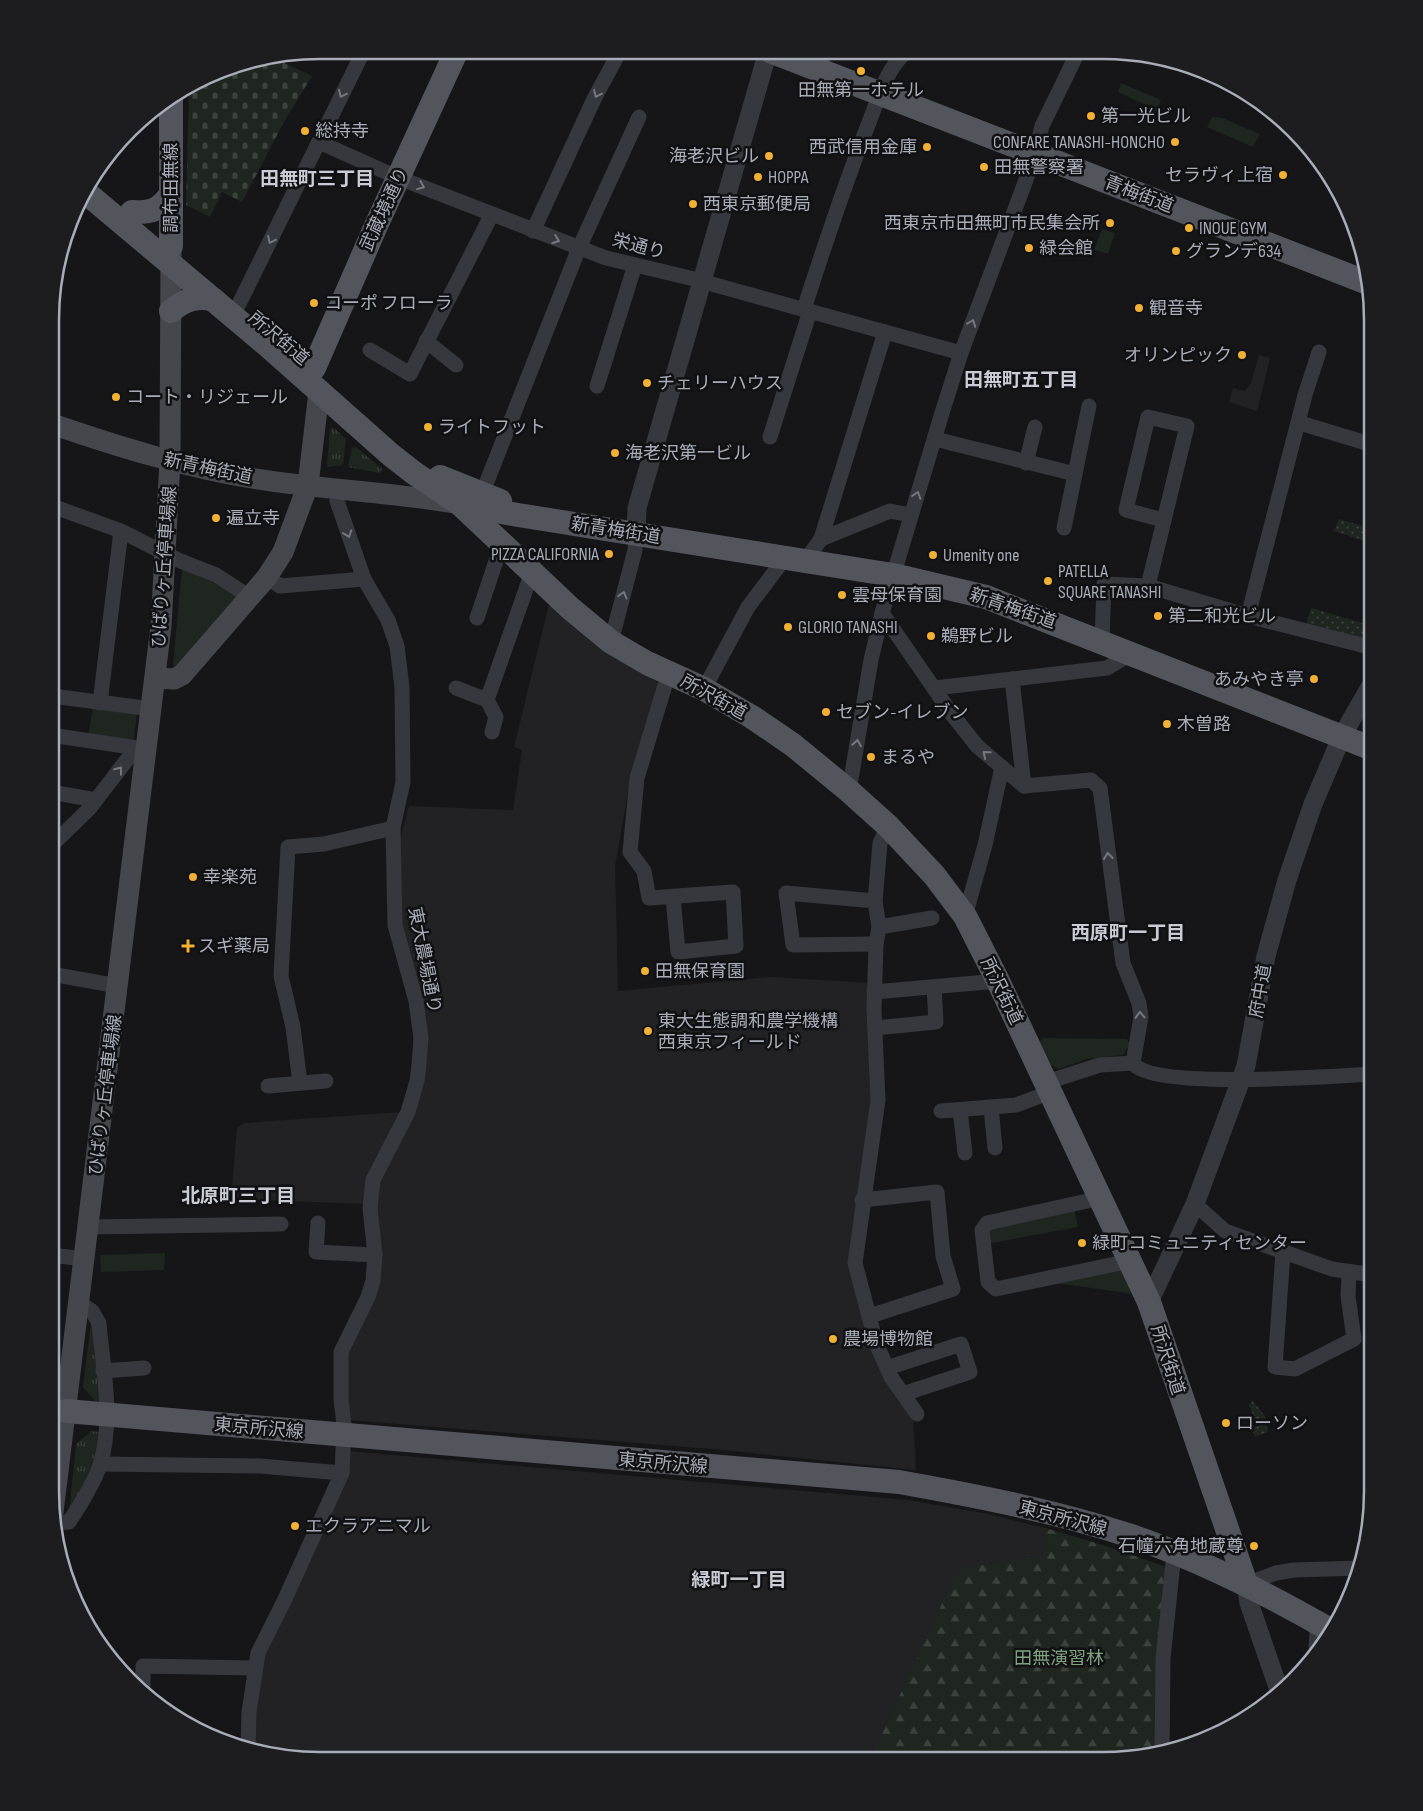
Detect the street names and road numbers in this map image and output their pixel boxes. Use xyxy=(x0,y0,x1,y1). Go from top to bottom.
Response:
street label: 調布田無線 xyxy=(161,143,182,233)
street label: 武蔵境通り xyxy=(356,164,413,254)
street label: 青梅街道 xyxy=(1101,172,1176,217)
street label: 栄通り xyxy=(610,229,668,264)
street label: 所沢街道 xyxy=(244,307,313,370)
street label: 新青梅街道 xyxy=(162,449,254,488)
street label: ひばりヶ丘停車場線 xyxy=(148,485,181,649)
street label: 新青梅街道 xyxy=(570,513,662,548)
street label: 新青梅街道 xyxy=(967,584,1059,633)
street label: 所沢街道 xyxy=(677,671,750,724)
street label: 東大農場通り xyxy=(404,905,445,1015)
street label: 所沢街道 xyxy=(976,954,1027,1028)
street label: 府中道 xyxy=(1245,963,1276,1019)
street label: ひばりヶ丘停車場線 xyxy=(85,1013,126,1177)
street label: 所沢街道 xyxy=(1146,1323,1189,1398)
street label: 東京所沢線 xyxy=(213,1414,305,1443)
street label: 東京所沢線 xyxy=(617,1449,709,1478)
street label: 東京所沢線 xyxy=(1017,1497,1109,1540)

